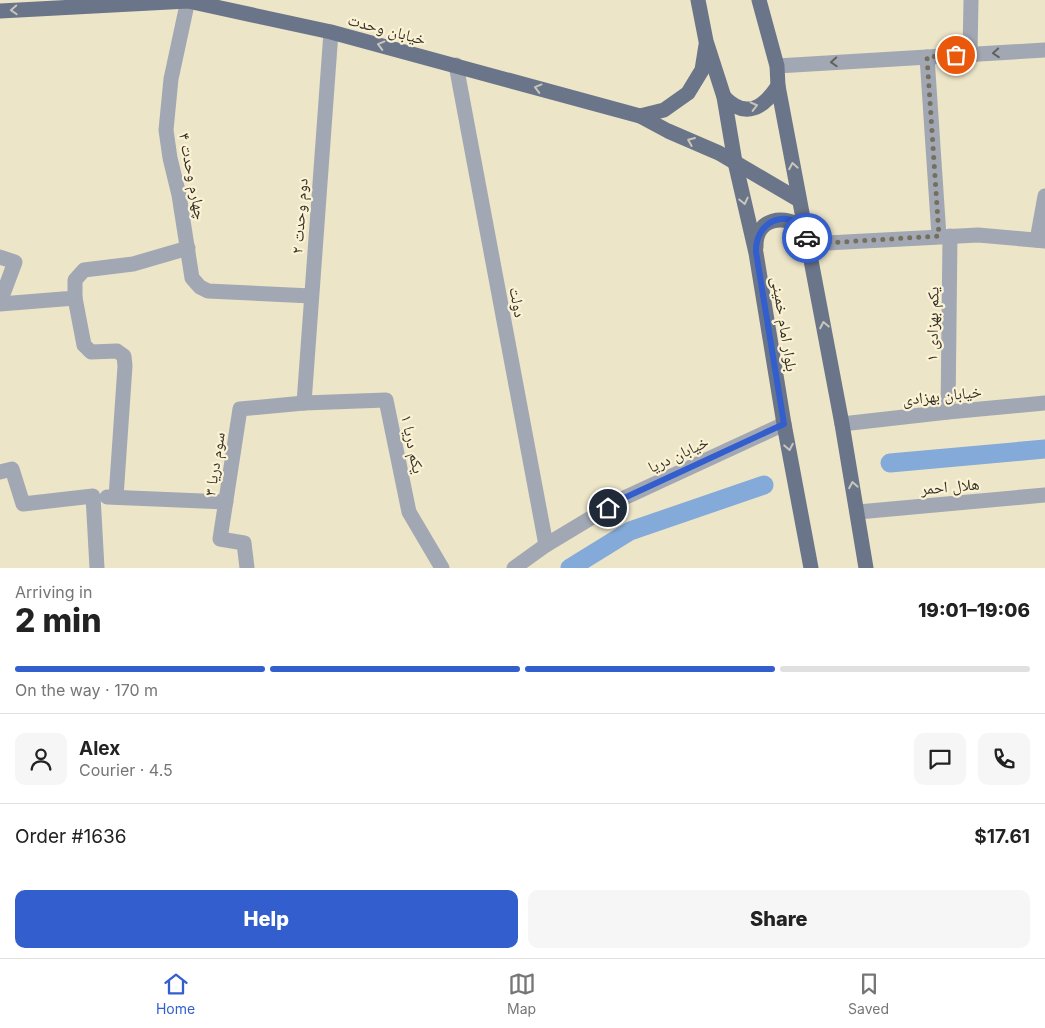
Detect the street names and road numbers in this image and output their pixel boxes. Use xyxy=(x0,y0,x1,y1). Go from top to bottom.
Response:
street label: خیابان وحدت xyxy=(346,9,428,50)
street label: چهارم وحدت ۴ xyxy=(174,131,211,221)
street label: دوم وحدت ۲ xyxy=(286,178,313,255)
street label: بلوار امام خمینی xyxy=(767,275,802,373)
street label: دولت xyxy=(505,285,531,319)
street label: یکم بهزادی ۱ xyxy=(921,286,944,362)
street label: خیابان بهزادی xyxy=(901,381,983,410)
street label: یکم دریا ۱ xyxy=(396,413,429,476)
street label: سوم دریا ۳ xyxy=(199,431,230,498)
street label: خیابان دریا xyxy=(644,431,712,478)
street label: هلال احمر xyxy=(919,473,980,500)

